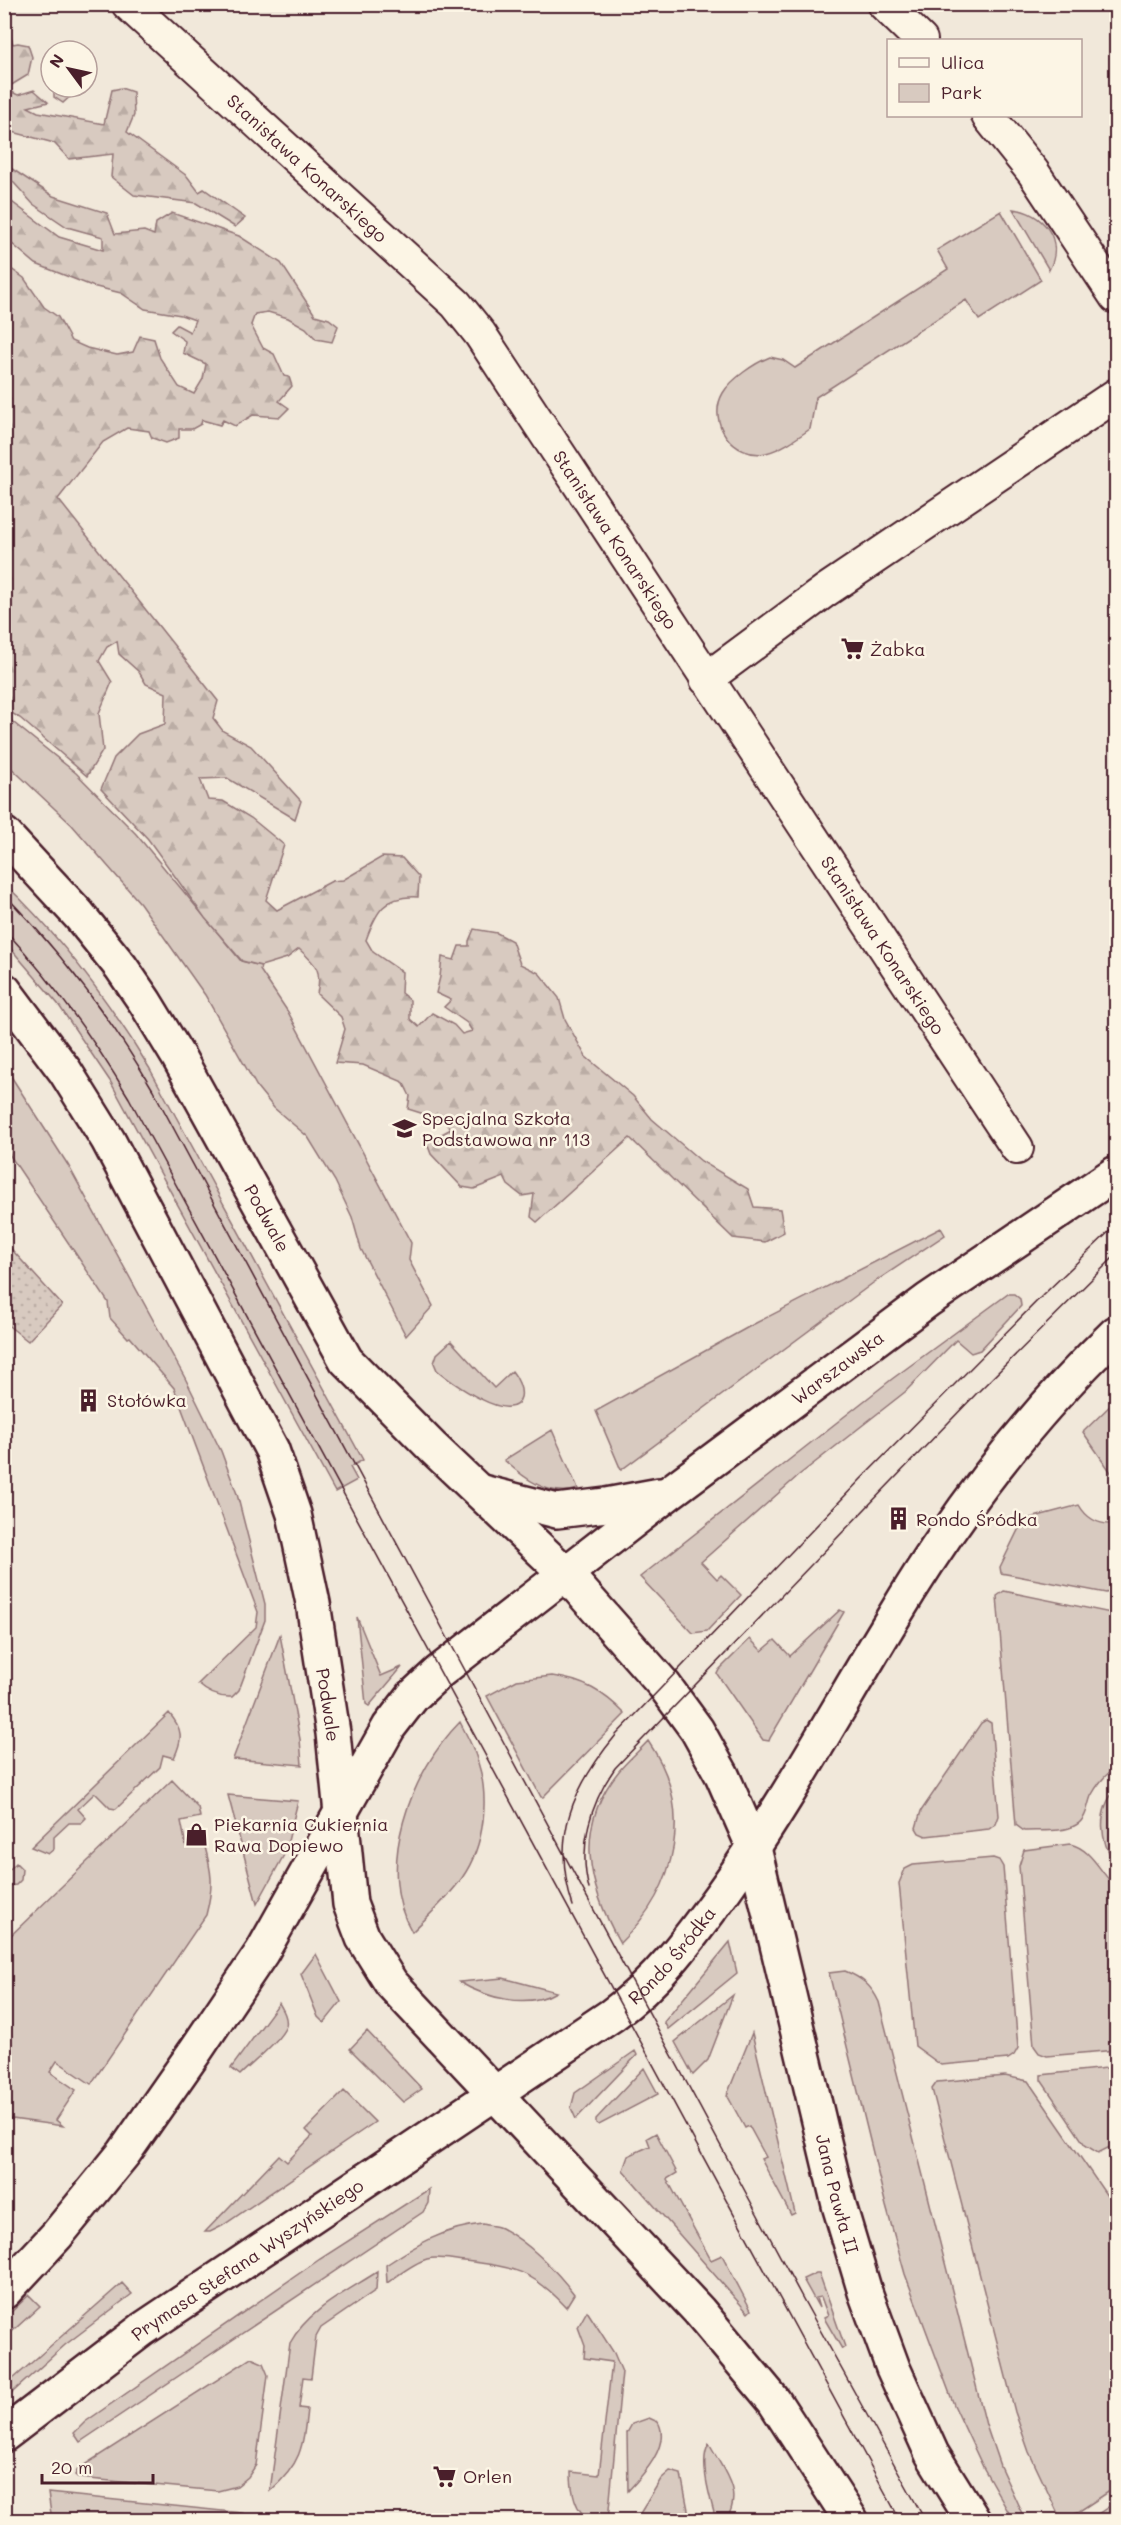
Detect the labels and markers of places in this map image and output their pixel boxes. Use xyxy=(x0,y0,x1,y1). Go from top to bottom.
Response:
supermarket icon: Żabka xyxy=(839,636,865,662)
place label: Żabka xyxy=(870,637,926,661)
place label: Specjalna Szkoła Podstawowa nr 113 xyxy=(422,1106,590,1151)
school or university icon: Specjalna Szkoła Podstawowa nr 113 xyxy=(391,1115,417,1141)
building icon: Stołówka xyxy=(76,1387,102,1413)
place label: Stołówka xyxy=(107,1388,187,1412)
building icon: Rondo Śródka xyxy=(885,1506,911,1532)
place label: Rondo Śródka xyxy=(916,1507,1038,1531)
place label: Piekarnia Cukiernia Rawa Dopiewo xyxy=(214,1812,389,1857)
shop icon: Piekarnia Cukiernia Rawa Dopiewo xyxy=(183,1821,209,1847)
supermarket icon: Orlen xyxy=(432,2463,458,2489)
place label: Orlen xyxy=(463,2464,512,2488)

